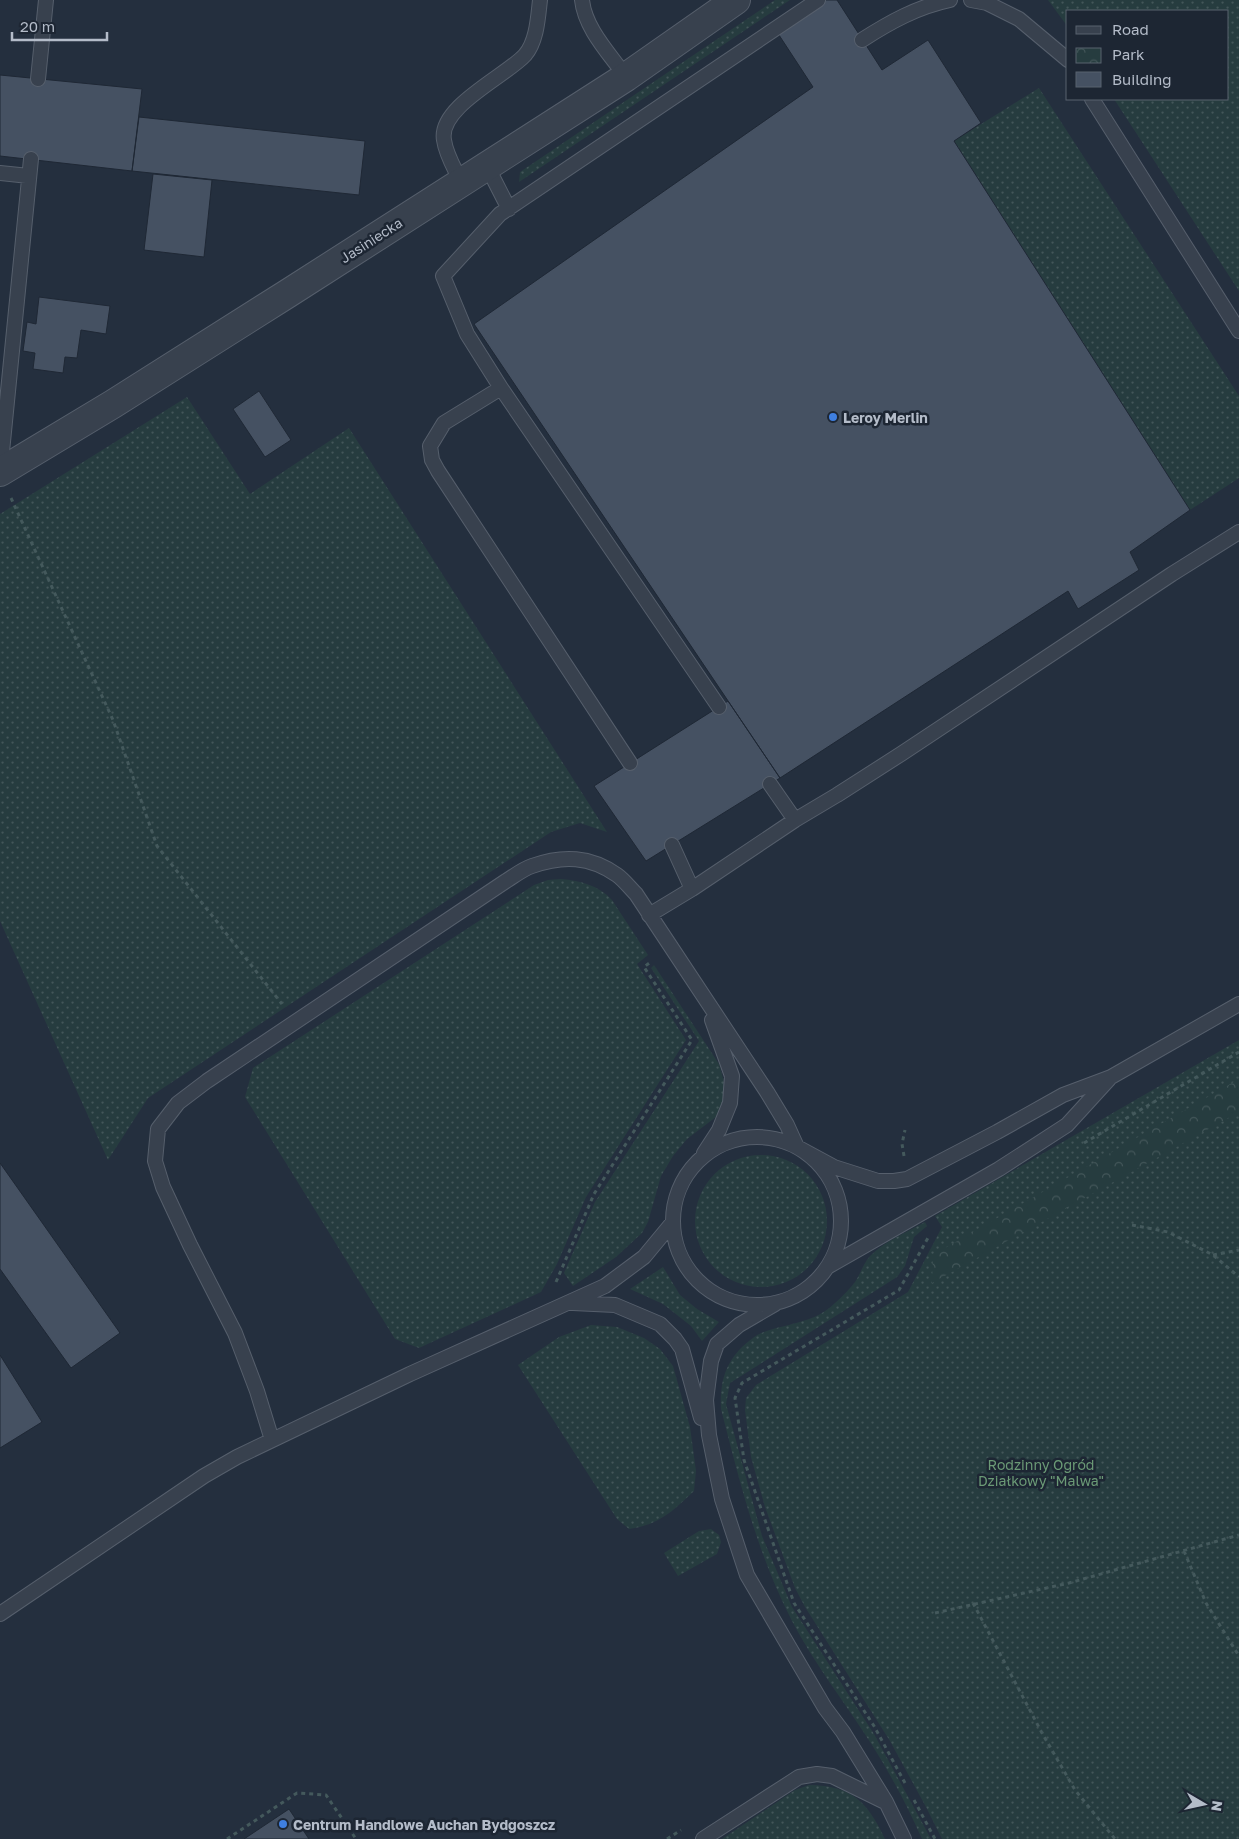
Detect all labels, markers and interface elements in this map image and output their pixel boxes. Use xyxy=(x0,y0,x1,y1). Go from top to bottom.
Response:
scale bar xyxy=(12,10,108,42)
legend xyxy=(1066,10,1229,100)
text: 20 m xyxy=(20,17,55,35)
text: Road xyxy=(1112,20,1149,38)
text: Park xyxy=(1112,45,1145,63)
text: Building xyxy=(1112,70,1172,88)
street label: Jasiniecka xyxy=(337,214,405,266)
place label: Leroy Merlin xyxy=(843,409,928,426)
marker: Leroy Merlin xyxy=(827,411,839,423)
park label: Rodzinny Ogród Działkowy "Malwa" xyxy=(978,1456,1104,1489)
north arrow xyxy=(1179,1779,1229,1829)
text: N xyxy=(1208,1800,1227,1813)
place label: Centrum Handlowe Auchan Bydgoszcz xyxy=(293,1816,555,1833)
marker: Centrum Handlowe Auchan Bydgoszcz xyxy=(277,1818,289,1830)

